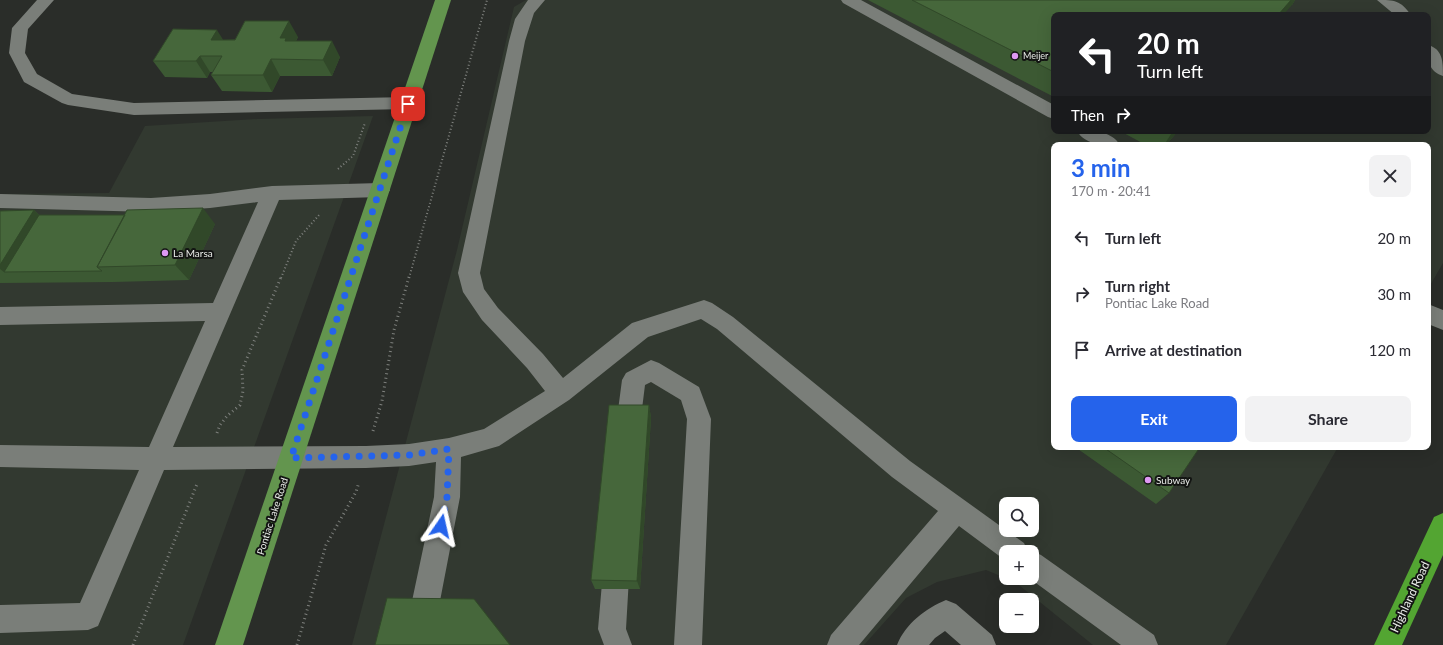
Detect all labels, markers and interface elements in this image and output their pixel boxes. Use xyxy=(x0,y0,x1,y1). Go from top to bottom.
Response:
text: 20 m xyxy=(1137,26,1200,60)
icon: left xyxy=(1071,28,1123,80)
place label: Meijer xyxy=(1023,50,1049,61)
marker: Meijer xyxy=(1010,51,1020,61)
text: Turn left xyxy=(1137,60,1203,82)
pin xyxy=(391,87,425,121)
icon: arrive xyxy=(397,93,419,115)
icon: right xyxy=(1112,104,1134,126)
text: Then xyxy=(1071,106,1104,124)
text: 3 min xyxy=(1071,153,1131,182)
button: close xyxy=(1369,155,1411,197)
text: 170 m · 20:41 xyxy=(1071,183,1151,199)
icon: left xyxy=(1071,227,1093,249)
text: Turn left xyxy=(1105,229,1161,247)
text: 20 m xyxy=(1377,229,1411,247)
place label: La Marsa xyxy=(173,247,213,259)
marker: La Marsa xyxy=(160,248,170,258)
text: Turn right xyxy=(1105,277,1170,295)
icon: right xyxy=(1071,283,1093,305)
text: 30 m xyxy=(1377,285,1411,303)
text: Pontiac Lake Road xyxy=(1105,295,1209,311)
icon: arrive xyxy=(1071,339,1093,361)
text: Arrive at destination xyxy=(1105,341,1242,359)
text: 120 m xyxy=(1369,341,1411,359)
button: Exit xyxy=(1071,396,1237,442)
button: Share xyxy=(1245,396,1411,442)
place label: Subway xyxy=(1156,474,1191,486)
marker: Subway xyxy=(1143,475,1153,485)
street label: Pontiac Lake Road xyxy=(254,476,290,556)
map controls xyxy=(999,497,1039,633)
button: search xyxy=(999,497,1039,537)
position arrow xyxy=(420,505,462,547)
button: + xyxy=(999,545,1039,585)
street label: Highland Road xyxy=(1387,559,1433,635)
button: − xyxy=(999,593,1039,633)

